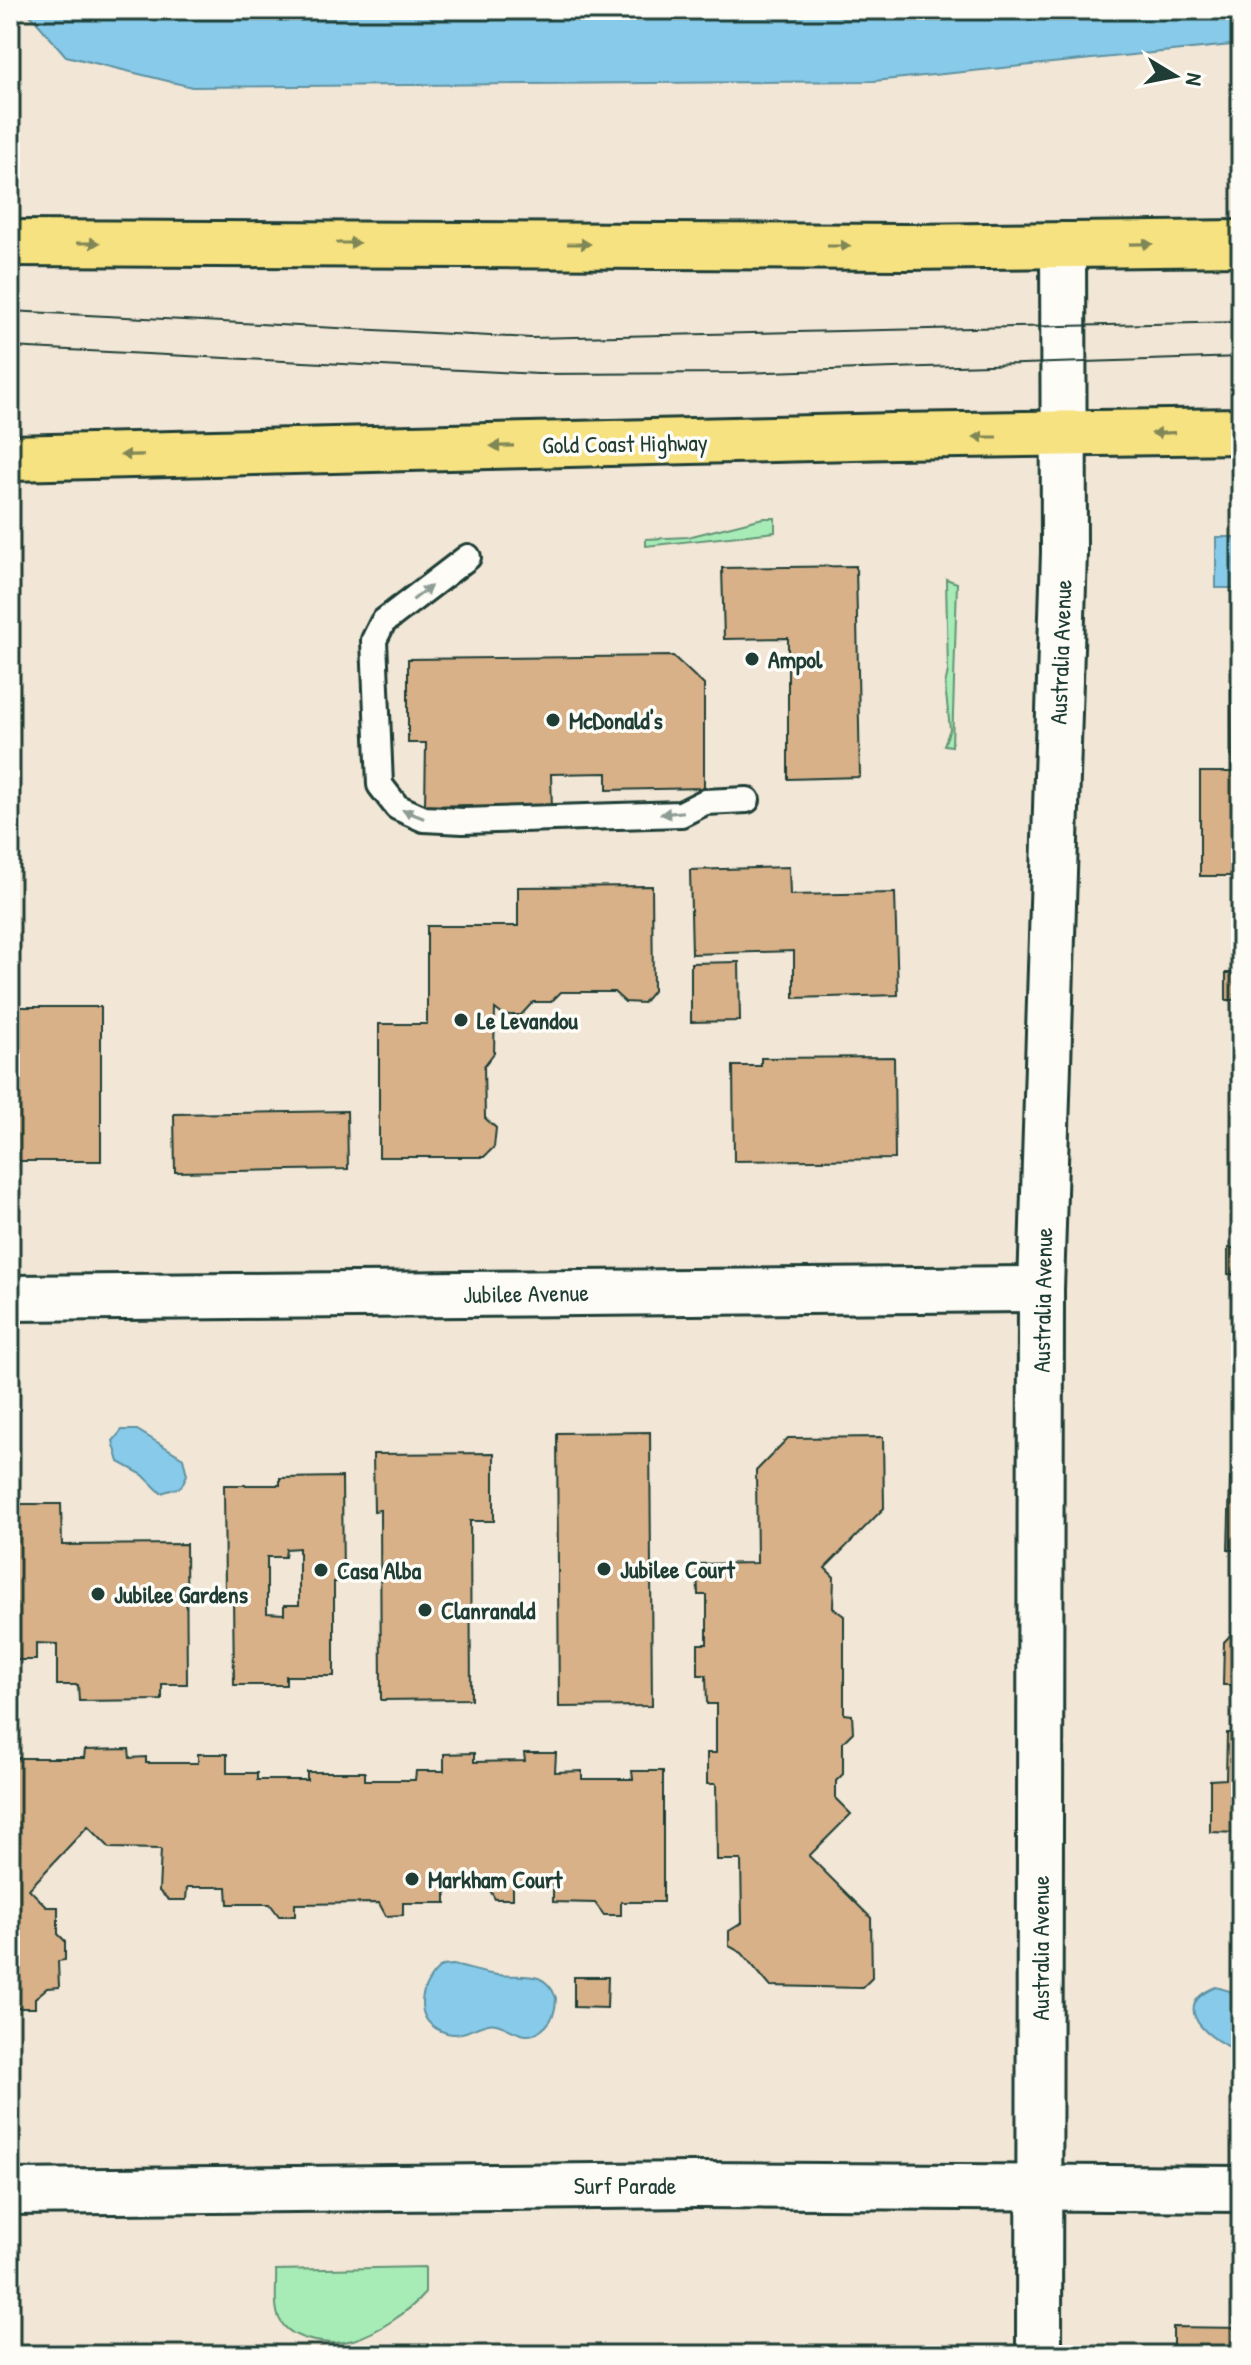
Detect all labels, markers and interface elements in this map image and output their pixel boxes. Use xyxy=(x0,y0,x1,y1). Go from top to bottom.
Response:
north arrow xyxy=(1135,36,1215,116)
text: N xyxy=(1179,71,1210,88)
one-way arrow xyxy=(76,237,101,249)
one-way arrow xyxy=(336,237,361,249)
one-way arrow xyxy=(567,238,592,250)
one-way arrow xyxy=(1129,238,1154,251)
one-way arrow xyxy=(827,240,852,252)
street label: Gold Coast Highway xyxy=(542,426,708,460)
one-way arrow xyxy=(1150,427,1175,440)
one-way arrow xyxy=(972,430,997,443)
one-way arrow xyxy=(489,439,514,452)
one-way arrow xyxy=(119,449,144,461)
street label: Australia Avenue xyxy=(1041,579,1079,725)
one-way arrow xyxy=(411,585,432,601)
place label: Ampol xyxy=(768,643,823,676)
marker: Ampol xyxy=(743,650,761,668)
place label: McDonald's xyxy=(569,704,663,736)
marker: McDonald's xyxy=(544,711,562,729)
one-way arrow xyxy=(401,807,425,820)
one-way arrow xyxy=(659,807,684,820)
place label: Le Levandou xyxy=(477,1004,578,1036)
marker: Le Levandou xyxy=(452,1011,470,1029)
street label: Australia Avenue xyxy=(1025,1227,1059,1373)
street label: Jubilee Avenue xyxy=(463,1276,590,1310)
place label: Jubilee Court xyxy=(620,1553,735,1585)
place label: Casa Alba xyxy=(337,1554,422,1586)
marker: Jubilee Court xyxy=(595,1560,613,1578)
marker: Casa Alba xyxy=(312,1561,330,1579)
place label: Jubilee Gardens xyxy=(114,1578,248,1610)
marker: Jubilee Gardens xyxy=(89,1585,107,1603)
place label: Clanranald xyxy=(441,1594,536,1626)
marker: Clanranald xyxy=(416,1601,434,1619)
place label: Markham Court xyxy=(428,1863,563,1895)
marker: Markham Court xyxy=(403,1870,421,1888)
street label: Australia Avenue xyxy=(1024,1875,1056,2021)
street label: Surf Parade xyxy=(574,2169,677,2201)

